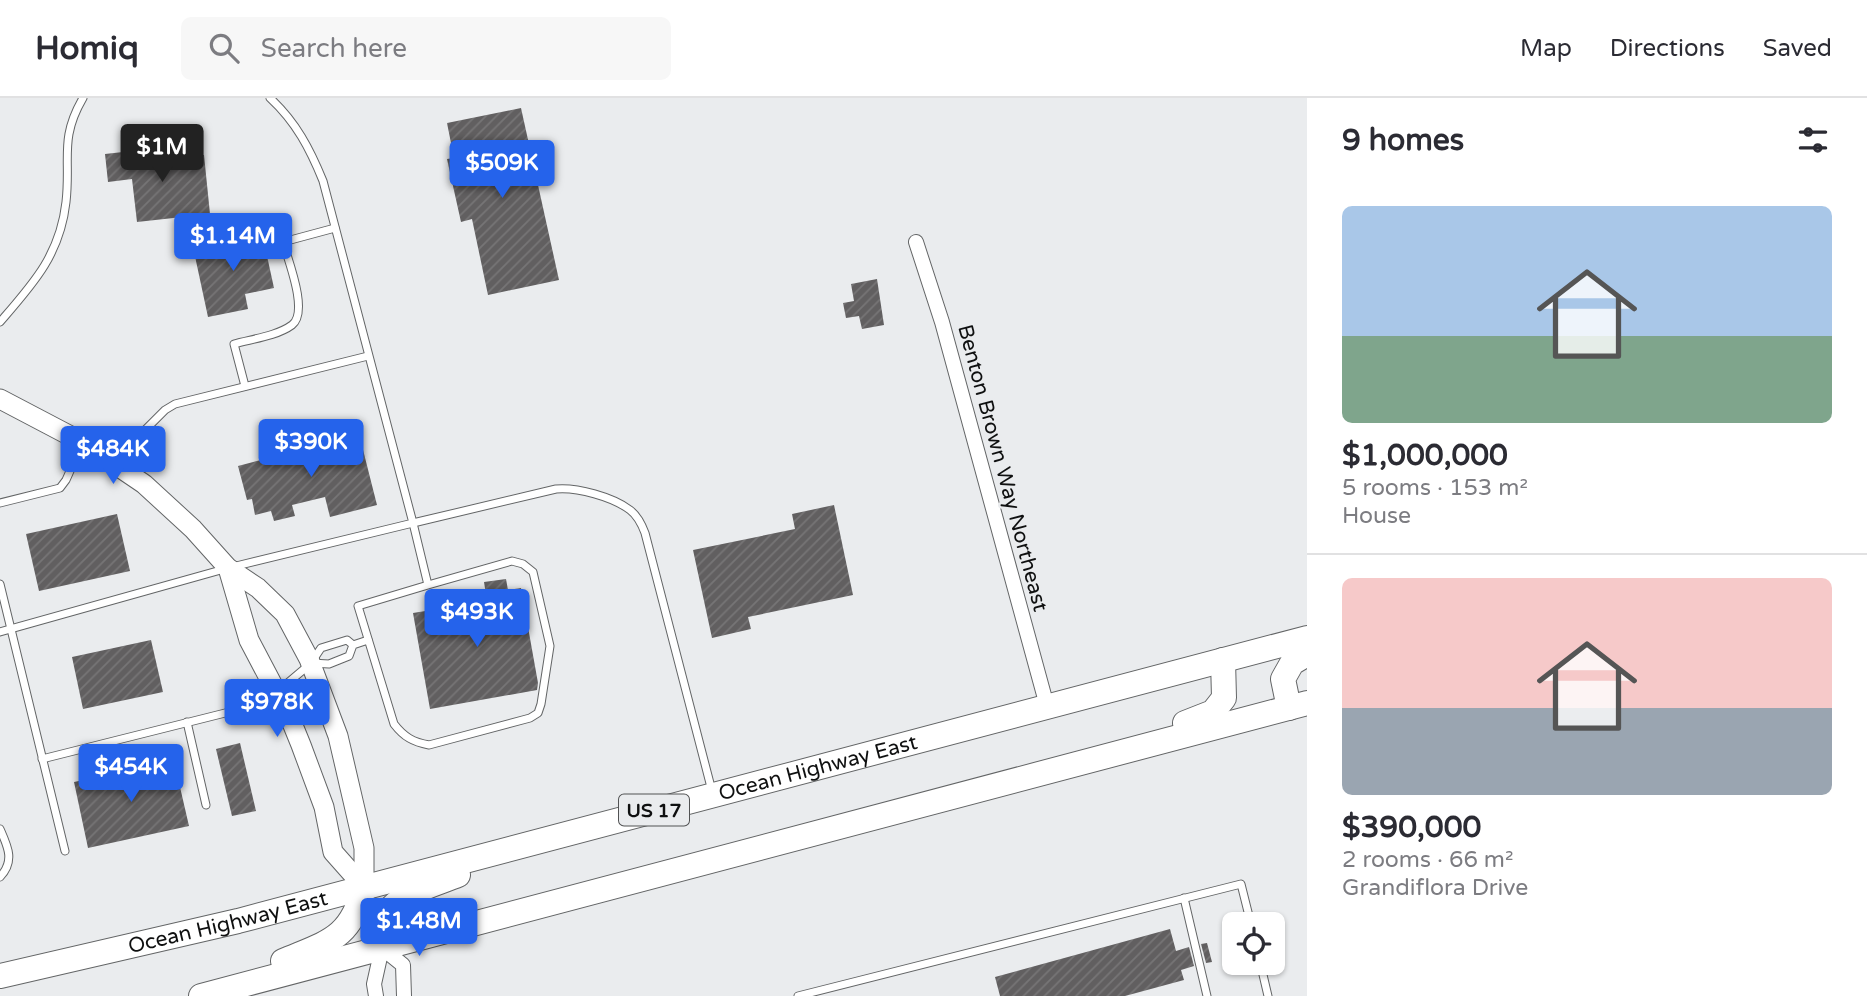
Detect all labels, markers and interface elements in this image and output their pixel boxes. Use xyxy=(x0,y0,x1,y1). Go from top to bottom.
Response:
search box xyxy=(181,17,671,80)
text: Homiq xyxy=(35,29,139,68)
icon: search xyxy=(205,29,243,67)
text: Search here xyxy=(261,33,407,64)
text: Map xyxy=(1520,34,1572,63)
text: Directions xyxy=(1610,34,1725,63)
text: Saved xyxy=(1763,34,1832,63)
icon: filters xyxy=(1794,121,1832,159)
text: 9 homes xyxy=(1342,122,1464,159)
pin: $1M xyxy=(128,125,196,184)
text: $1M xyxy=(137,133,187,161)
pin: $509K xyxy=(453,140,551,200)
text: $509K xyxy=(466,149,538,177)
pin: $1.14M xyxy=(176,214,290,273)
text: $1.14M xyxy=(190,222,276,250)
icon: home xyxy=(1524,251,1650,377)
street label: Benton Brown Way Northeast xyxy=(952,322,1053,614)
pin: $390K xyxy=(262,420,360,479)
pin: $484K xyxy=(64,426,162,486)
text: $390K xyxy=(275,428,347,456)
text: $484K xyxy=(77,435,149,463)
text: $1,000,000 xyxy=(1342,437,1508,474)
text: 5 rooms · 153 m² xyxy=(1342,474,1528,502)
text: House xyxy=(1342,502,1411,530)
pin: $493K xyxy=(428,589,526,649)
text: $493K xyxy=(441,598,513,626)
icon: home xyxy=(1524,623,1650,749)
pin: $978K xyxy=(228,680,326,739)
text: $978K xyxy=(241,688,313,716)
street label: Ocean Highway East xyxy=(716,730,920,806)
pin: $454K xyxy=(82,744,180,804)
text: $454K xyxy=(95,753,167,781)
road number: US 17 xyxy=(619,794,689,825)
text: $390,000 xyxy=(1342,809,1481,846)
text: 2 rooms · 66 m² xyxy=(1342,846,1513,874)
text: Grandiflora Drive xyxy=(1342,874,1528,902)
street label: Ocean Highway East xyxy=(126,886,330,959)
pin: $1.48M xyxy=(362,898,476,958)
text: $1.48M xyxy=(376,907,462,935)
map controls xyxy=(1222,912,1285,975)
button: locate xyxy=(1222,912,1285,975)

